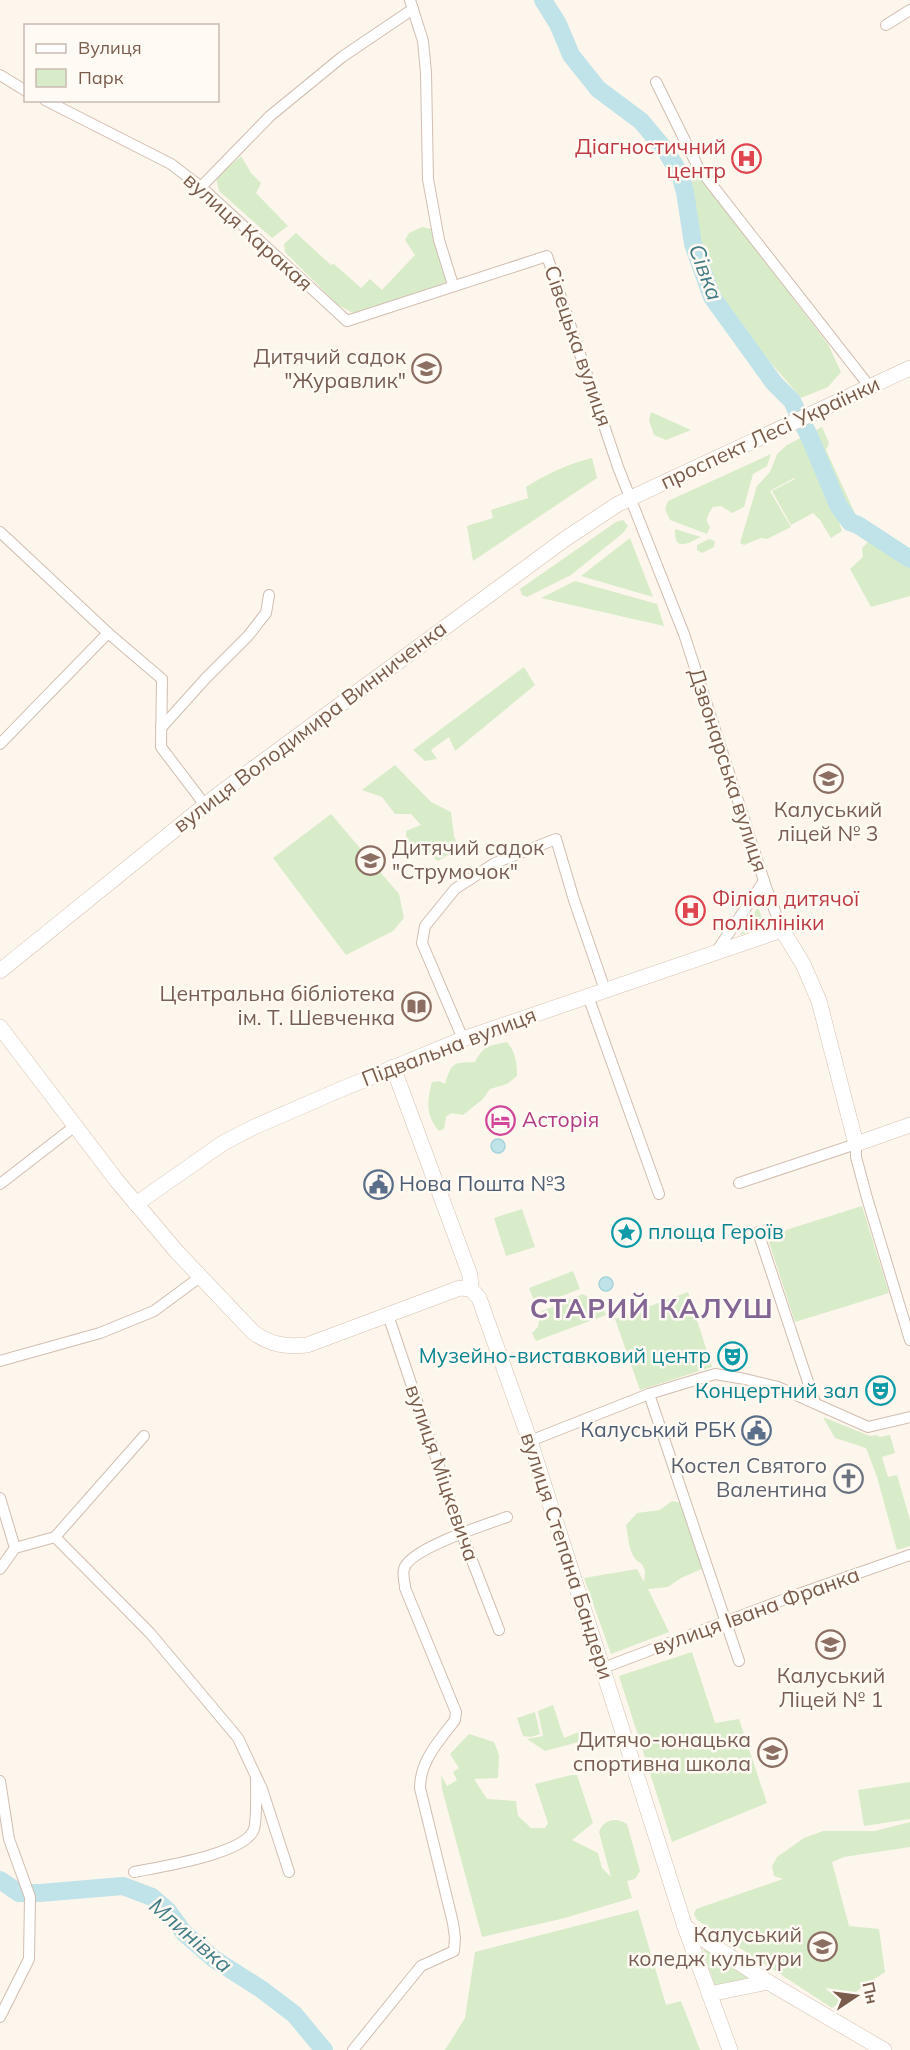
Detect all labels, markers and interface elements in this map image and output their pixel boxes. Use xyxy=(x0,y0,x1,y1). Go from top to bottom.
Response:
legend xyxy=(24,24,219,102)
text: Вулиця xyxy=(78,36,142,59)
text: Парк xyxy=(78,66,124,89)
place label: Діагностичний центр xyxy=(575,133,726,183)
hospital icon: Діагностичний центр xyxy=(731,143,763,175)
street label: вулиця Каракая xyxy=(179,166,319,296)
water label: Сівка xyxy=(683,240,729,304)
street label: Сівецька вулиця xyxy=(539,262,619,430)
place label: Дитячий садок "Журавлик" xyxy=(254,343,407,393)
school or university icon: Дитячий садок "Журавлик" xyxy=(411,353,443,385)
street label: проспект Лесі Українки xyxy=(656,370,883,494)
street label: вулиця Володимира Винниченка xyxy=(168,615,451,838)
street label: Дзвонарська вулиця xyxy=(684,664,774,875)
school or university icon: Калуський ліцей № 3 xyxy=(812,763,844,795)
place label: Калуський ліцей № 3 xyxy=(774,796,882,846)
place label: Дитячий садок "Струмочок" xyxy=(392,834,545,884)
school or university icon: Дитячий садок "Струмочок" xyxy=(355,844,387,876)
place label: Філіал дитячої поліклініки xyxy=(712,885,860,935)
hospital icon: Філіал дитячої поліклініки xyxy=(675,895,707,927)
place label: Центральна бібліотека ім. Т. Шевченка xyxy=(160,980,395,1030)
library icon: Центральна бібліотека ім. Т. Шевченка xyxy=(400,990,432,1022)
street label: Підвальна вулиця xyxy=(358,1001,540,1091)
hotel icon: Асторія xyxy=(485,1104,517,1136)
place label: Асторія xyxy=(522,1106,599,1132)
public building icon: Нова Пошта №3 xyxy=(362,1168,394,1200)
place label: Нова Пошта №3 xyxy=(399,1170,566,1196)
place icon: площа Героїв xyxy=(611,1216,643,1248)
place label: площа Героїв xyxy=(648,1218,784,1244)
district label: СТАРИЙ КАЛУШ xyxy=(530,1291,774,1325)
theatre icon: Музейно-виставковий центр xyxy=(716,1340,748,1372)
place label: Музейно-виставковий центр xyxy=(419,1342,711,1368)
theatre icon: Концертний зал xyxy=(864,1375,896,1407)
place label: Концертний зал xyxy=(695,1377,859,1403)
street label: вулиця Міцкевича xyxy=(401,1381,485,1564)
public building icon: Калуський РБК xyxy=(741,1414,773,1446)
place label: Калуський РБК xyxy=(580,1416,736,1442)
street label: вулиця Степана Бандери xyxy=(516,1429,620,1682)
place label: Костел Святого Валентина xyxy=(671,1452,827,1502)
church icon: Костел Святого Валентина xyxy=(832,1462,864,1494)
street label: вулиця Івана Франка xyxy=(649,1560,863,1660)
school or university icon: Калуський Ліцей № 1 xyxy=(815,1629,847,1661)
place label: Калуський Ліцей № 1 xyxy=(777,1662,885,1712)
place label: Дитячо-юнацька спортивна школа xyxy=(573,1726,751,1776)
school or university icon: Дитячо-юнацька спортивна школа xyxy=(756,1736,788,1768)
water label: Млинівка xyxy=(144,1891,238,1979)
place label: Калуський коледж культури xyxy=(628,1921,802,1971)
school or university icon: Калуський коледж культури xyxy=(807,1931,839,1963)
north arrow xyxy=(826,1966,886,2026)
text: Пн xyxy=(858,1980,883,2006)

